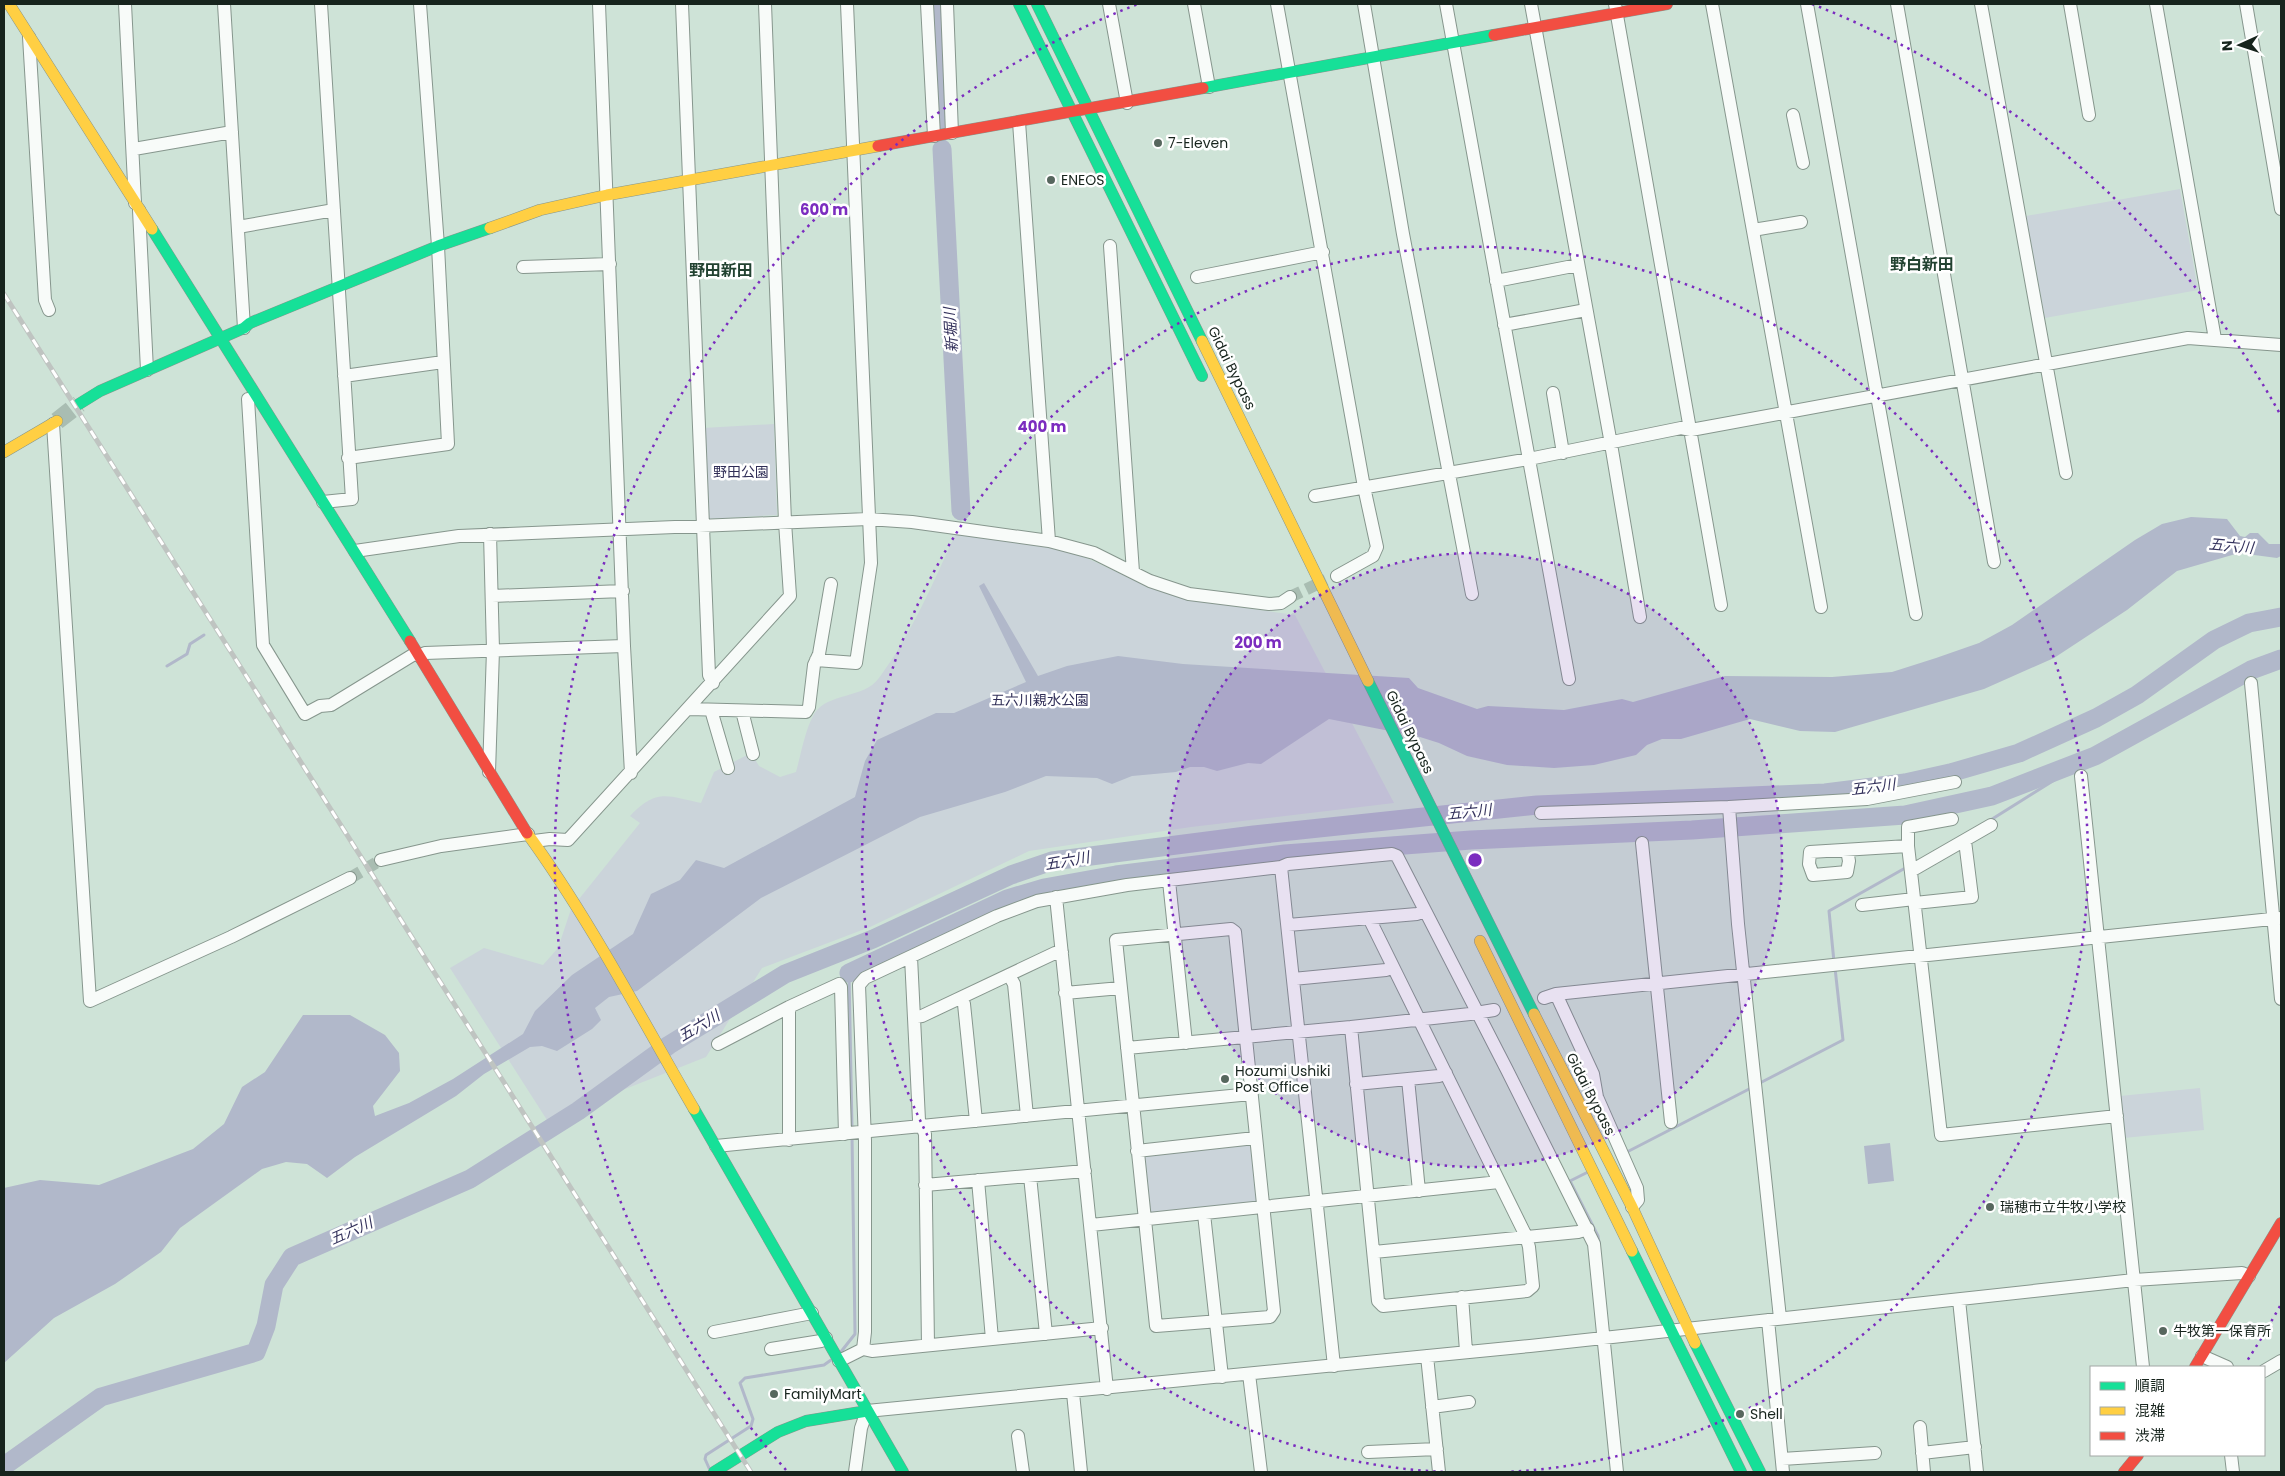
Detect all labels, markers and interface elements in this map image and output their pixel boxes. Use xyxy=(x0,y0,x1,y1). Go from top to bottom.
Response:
north arrow xyxy=(2215,20,2265,70)
text: N xyxy=(2217,40,2237,51)
place label: 7-Eleven xyxy=(1168,133,1228,153)
marker: 7-Eleven xyxy=(1152,137,1164,149)
place label: ENEOS xyxy=(1061,170,1104,190)
marker: ENEOS xyxy=(1045,174,1057,186)
text: 600 m xyxy=(800,199,848,220)
district label: 野白新田 xyxy=(1890,253,1954,276)
district label: 野田新田 xyxy=(689,259,753,282)
water label: 新堀川 xyxy=(939,305,962,353)
street label: Gidai Bypass xyxy=(1203,323,1261,413)
text: 400 m xyxy=(1018,416,1067,437)
park label: 野田公園 xyxy=(713,462,769,482)
water label: 五六川 xyxy=(2208,533,2256,558)
text: 200 m xyxy=(1234,632,1282,653)
street label: Gidai Bypass xyxy=(1381,687,1439,777)
park label: 五六川親水公園 xyxy=(991,690,1089,710)
water label: 五六川 xyxy=(1849,773,1899,800)
water label: 五六川 xyxy=(1445,799,1494,824)
water label: 五六川 xyxy=(1043,846,1093,875)
centre of rings xyxy=(1466,851,1484,869)
water label: 五六川 xyxy=(674,1004,725,1046)
street label: Gidai Bypass xyxy=(1562,1049,1620,1139)
place label: Hozumi Ushiki Post Office xyxy=(1235,1061,1330,1097)
marker: Hozumi Ushiki Post Office xyxy=(1219,1073,1231,1085)
place label: 瑞穂市立牛牧小学校 xyxy=(2000,1197,2126,1217)
marker: 瑞穂市立牛牧小学校 xyxy=(1984,1201,1996,1213)
water label: 五六川 xyxy=(326,1211,377,1249)
place label: 牛牧第一保育所 xyxy=(2173,1321,2271,1341)
marker: 牛牧第一保育所 xyxy=(2157,1325,2169,1337)
legend xyxy=(2090,1366,2265,1456)
text: 順調 xyxy=(2135,1375,2165,1396)
place label: FamilyMart xyxy=(784,1384,862,1404)
marker: FamilyMart xyxy=(768,1388,780,1400)
text: 混雑 xyxy=(2135,1400,2165,1421)
place label: Shell xyxy=(1750,1404,1783,1424)
marker: Shell xyxy=(1734,1408,1746,1420)
text: 渋滞 xyxy=(2135,1425,2165,1446)

